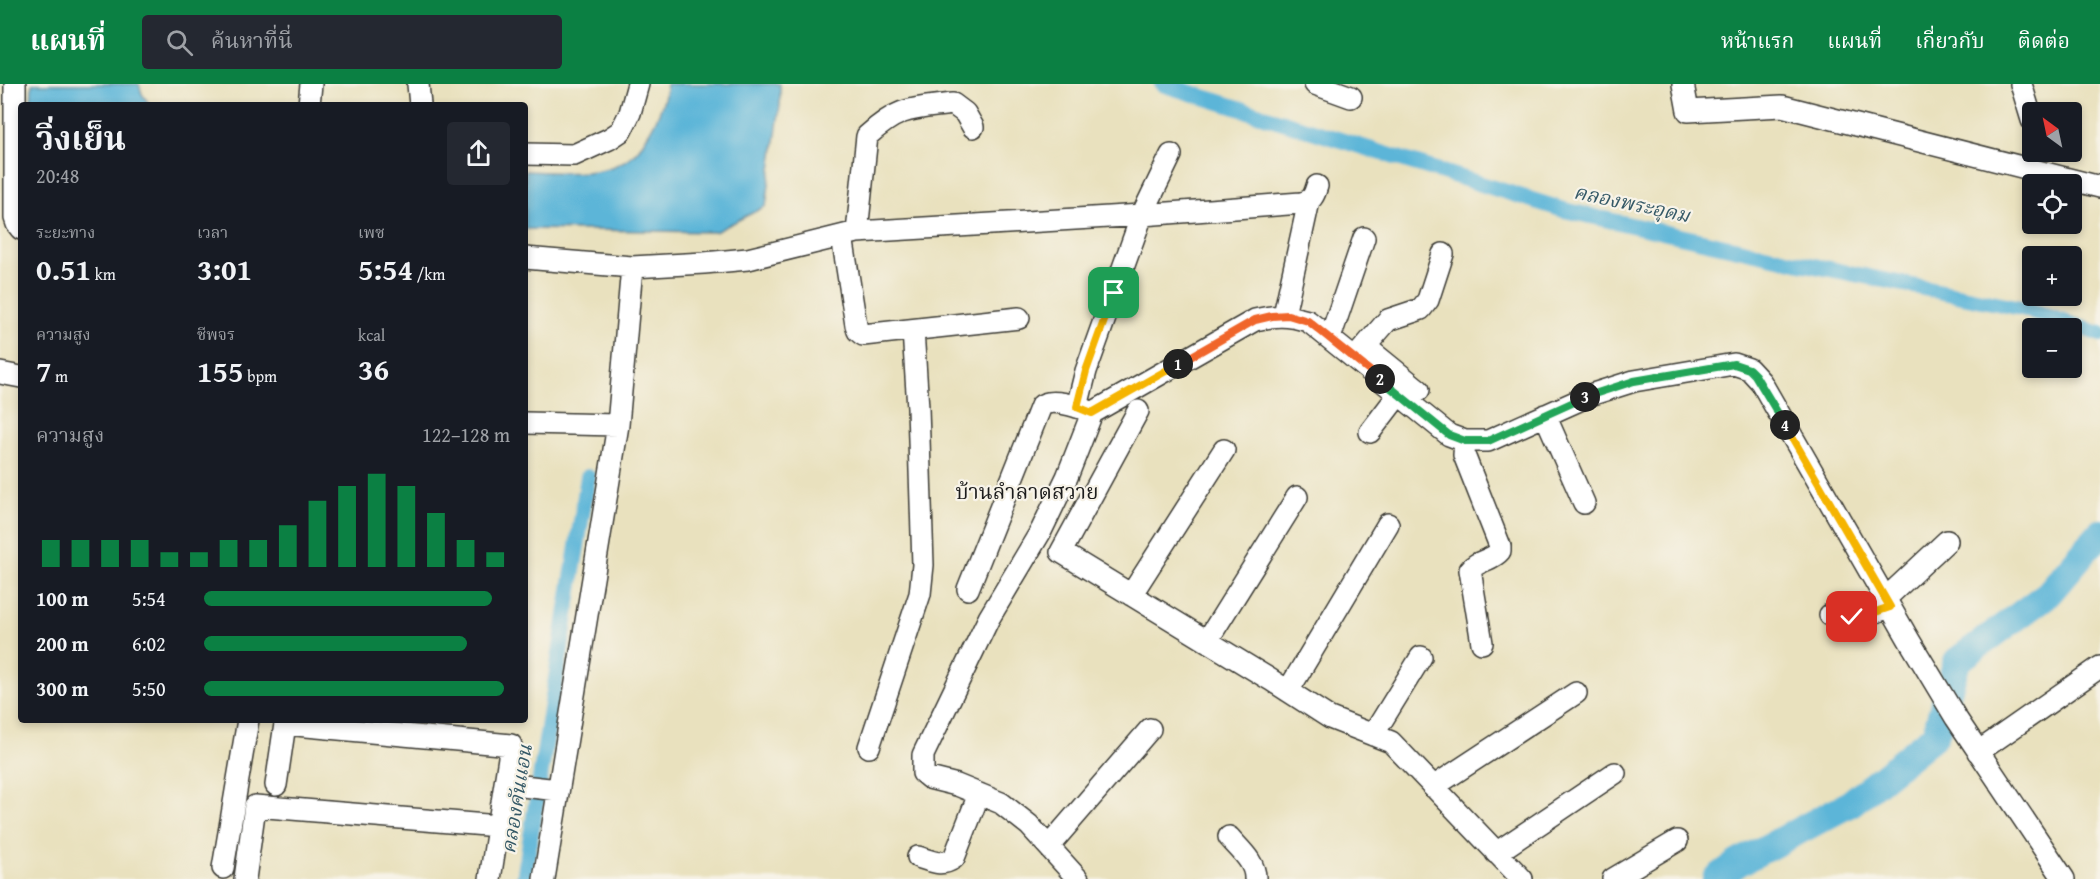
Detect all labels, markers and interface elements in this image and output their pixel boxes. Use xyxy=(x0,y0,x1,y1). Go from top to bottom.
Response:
search box xyxy=(142,15,562,69)
text: แผนที่ xyxy=(30,19,106,60)
text: ค้นหาที่นี่ xyxy=(211,24,293,56)
text: หน้าแรก xyxy=(1721,25,1794,56)
text: แผนที่ xyxy=(1827,25,1882,56)
text: เกี่ยวกับ xyxy=(1915,25,1985,56)
text: ติดต่อ xyxy=(2018,25,2070,56)
icon: search xyxy=(163,26,196,59)
north arrow xyxy=(2022,102,2082,162)
map controls xyxy=(2022,102,2082,378)
text: วิ่งเย็น xyxy=(36,114,126,162)
button: share xyxy=(447,122,510,185)
text: 20:48 xyxy=(36,161,79,190)
button: locate xyxy=(2022,174,2082,234)
water label: คลองพระอุดม xyxy=(1571,177,1694,230)
text: ระยะทาง xyxy=(36,220,95,244)
text: เวลา xyxy=(197,220,228,244)
text: เพซ xyxy=(358,220,385,244)
button: + xyxy=(2022,246,2082,306)
text: 0.51 xyxy=(36,247,91,291)
text: 3:01 xyxy=(197,247,252,291)
text: 5:54 xyxy=(358,247,413,291)
text: km xyxy=(91,262,116,286)
text: /km xyxy=(413,262,445,286)
pin xyxy=(1088,267,1139,318)
icon: arrive xyxy=(1097,276,1130,309)
button: − xyxy=(2022,318,2082,378)
text: ความสูง xyxy=(36,322,91,346)
text: ชีพจร xyxy=(197,322,235,346)
text: kcal xyxy=(358,323,385,347)
text: 36 xyxy=(358,347,389,391)
text: 7 xyxy=(36,349,52,393)
text: 155 xyxy=(197,349,244,393)
pin: 1 xyxy=(1163,349,1193,379)
text: 1 xyxy=(1174,352,1182,376)
text: m xyxy=(52,364,68,388)
text: bpm xyxy=(244,364,277,388)
pin: 2 xyxy=(1365,364,1395,394)
text: 2 xyxy=(1376,367,1384,391)
pin: 3 xyxy=(1570,382,1600,412)
text: 3 xyxy=(1581,385,1589,409)
pin: 4 xyxy=(1770,410,1800,440)
text: 4 xyxy=(1781,413,1789,437)
text: ความสูง xyxy=(36,420,104,449)
text: 122–128 m xyxy=(422,420,510,449)
district label: บ้านลำลาดสวาย xyxy=(955,476,1099,507)
text: 100 m xyxy=(36,584,89,613)
text: 5:54 xyxy=(132,584,166,613)
pin xyxy=(1826,591,1877,642)
icon: check xyxy=(1835,600,1868,633)
text: 200 m xyxy=(36,629,89,658)
text: 6:02 xyxy=(132,629,166,658)
text: 300 m xyxy=(36,674,89,703)
text: 5:50 xyxy=(132,674,166,703)
water label: คลองคันแอน xyxy=(493,742,539,856)

